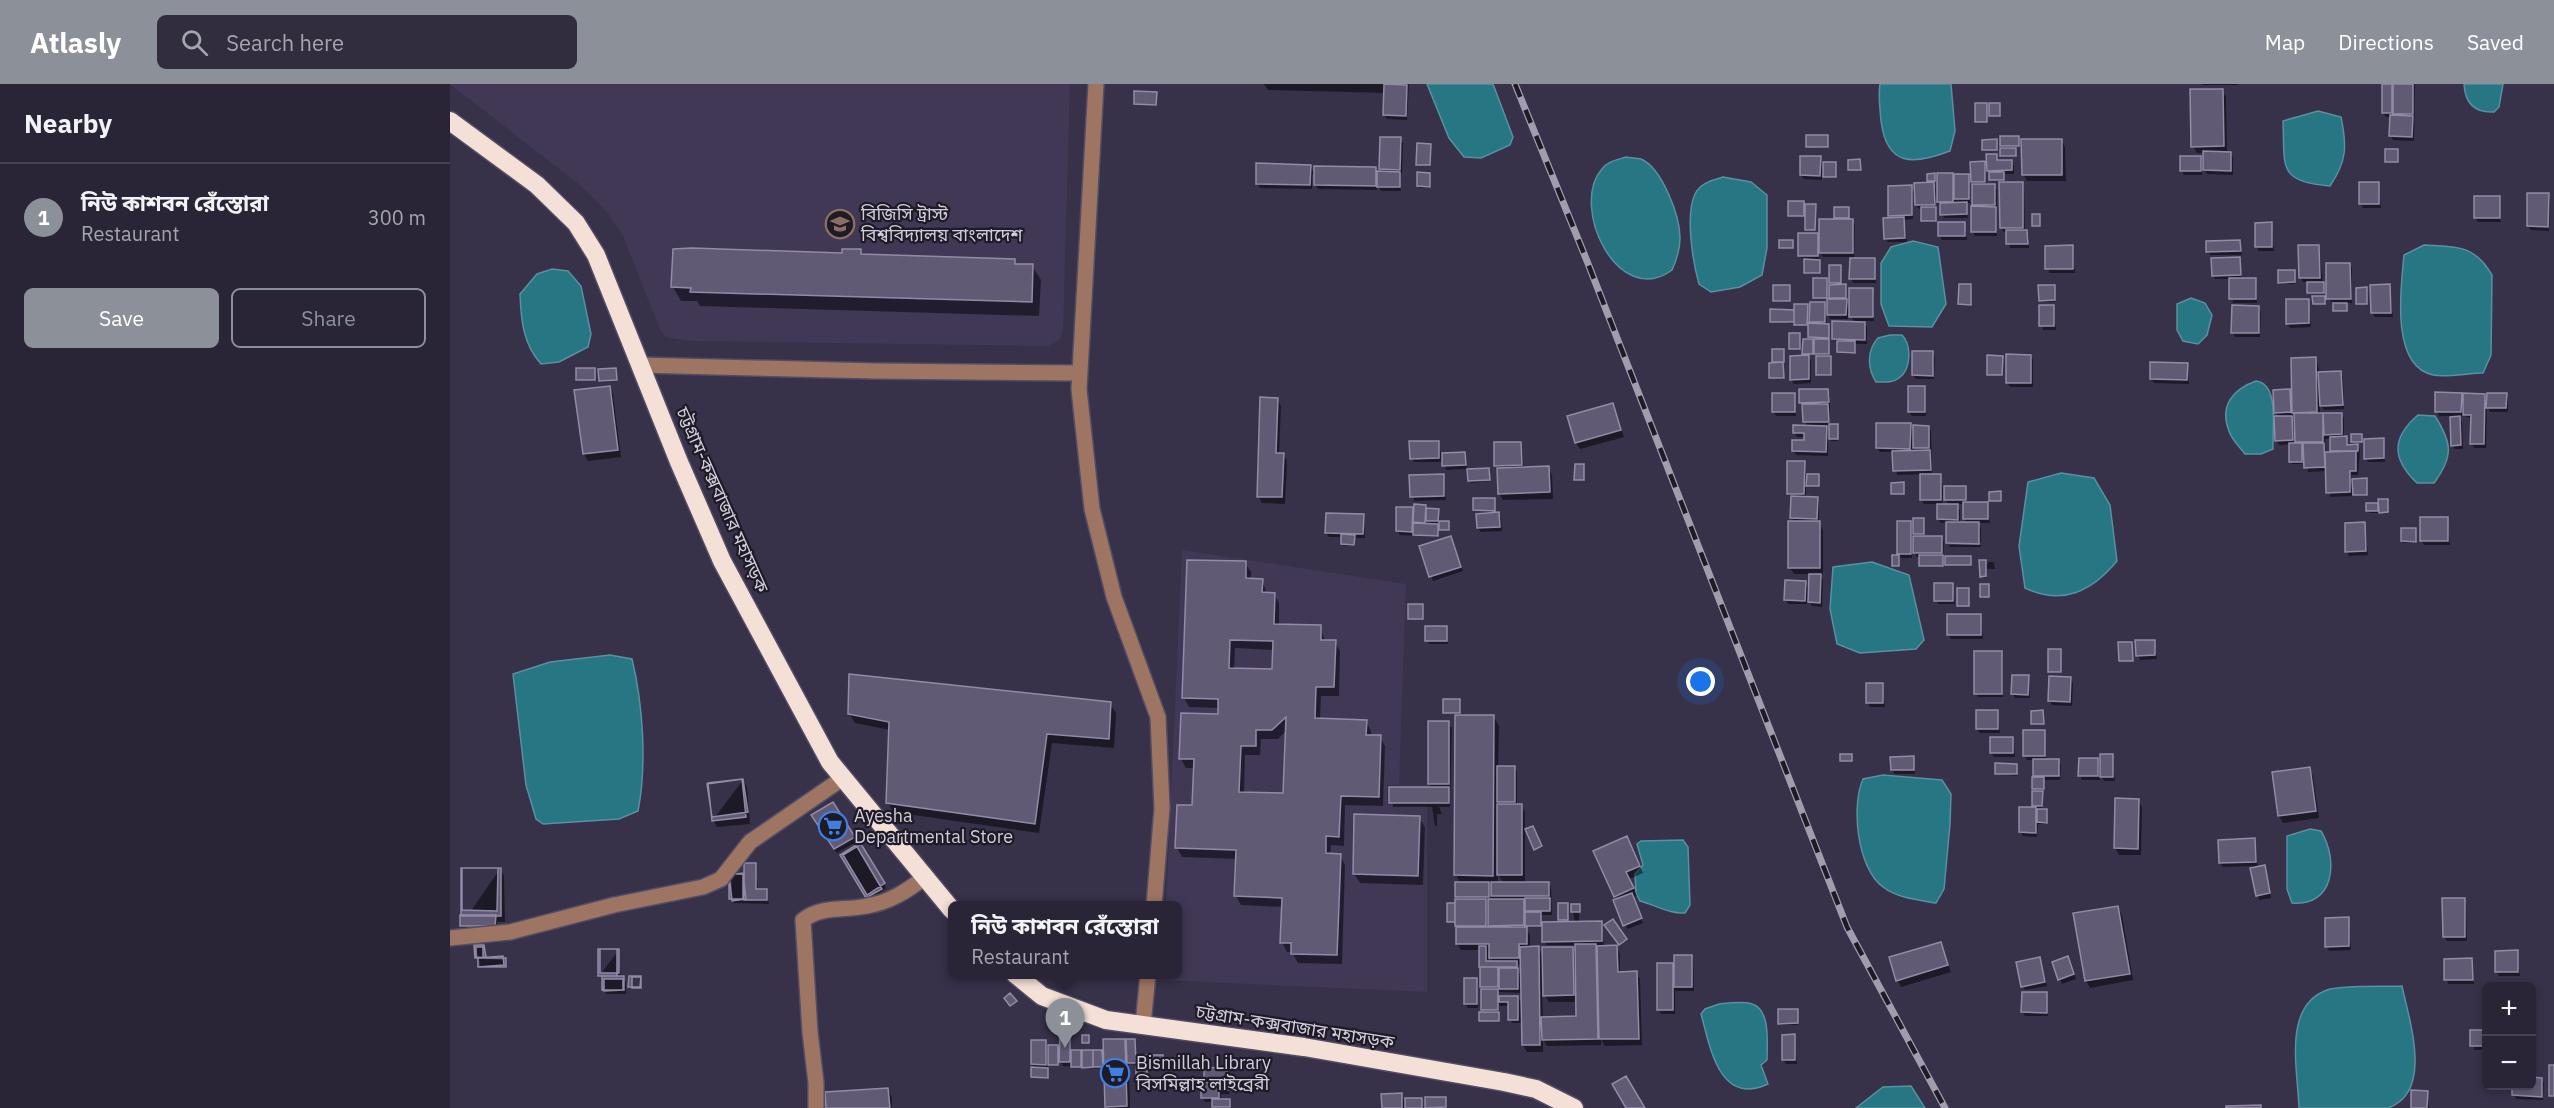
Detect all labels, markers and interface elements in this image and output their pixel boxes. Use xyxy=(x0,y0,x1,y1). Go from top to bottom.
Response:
search box xyxy=(157,15,577,69)
text: Atlasly xyxy=(30,24,121,61)
icon: search xyxy=(178,26,211,59)
text: Search here xyxy=(226,28,344,57)
text: Map xyxy=(2265,28,2305,56)
text: Directions xyxy=(2338,28,2434,56)
text: Saved xyxy=(2467,28,2524,56)
text: Nearby xyxy=(24,106,112,140)
text: নিউ কাশবন রেঁস্তোরা xyxy=(81,188,269,217)
place label: বিজিসি ট্রাস্ট বিশ্ববিদ্যালয় বাংলাদেশ xyxy=(860,202,1023,246)
text: 1 xyxy=(38,204,50,231)
text: 300 m xyxy=(368,204,426,231)
school or university icon: বিজিসি ট্রাস্ট বিশ্ববিদ্যালয় বাংলাদেশ xyxy=(824,208,856,240)
text: Restaurant xyxy=(81,220,179,247)
button: Save xyxy=(24,288,219,348)
button: Share xyxy=(231,288,426,348)
street label: চট্টগ্রাম-কক্সবাজার মহাসড়ক xyxy=(671,403,774,597)
your location xyxy=(1686,667,1715,696)
place label: Ayesha Departmental Store xyxy=(854,804,1013,848)
supermarket icon: Ayesha Departmental Store xyxy=(817,810,849,842)
popup xyxy=(948,901,1182,979)
text: নিউ কাশবন রেঁস্তোরা xyxy=(971,911,1159,940)
text: Restaurant xyxy=(971,943,1070,970)
map controls xyxy=(2482,982,2536,1090)
button: + xyxy=(2482,982,2536,1036)
pin: 1 xyxy=(1046,998,1084,1048)
street label: চট্টগ্রাম-কক্সবাজার মহাসড়ক xyxy=(1193,999,1396,1054)
button: − xyxy=(2482,1036,2536,1090)
place label: Bismillah Library বিসমিল্লাহ লাইব্রেরী xyxy=(1135,1051,1271,1095)
supermarket icon: Bismillah Library বিসমিল্লাহ লাইব্রেরী xyxy=(1099,1057,1131,1089)

